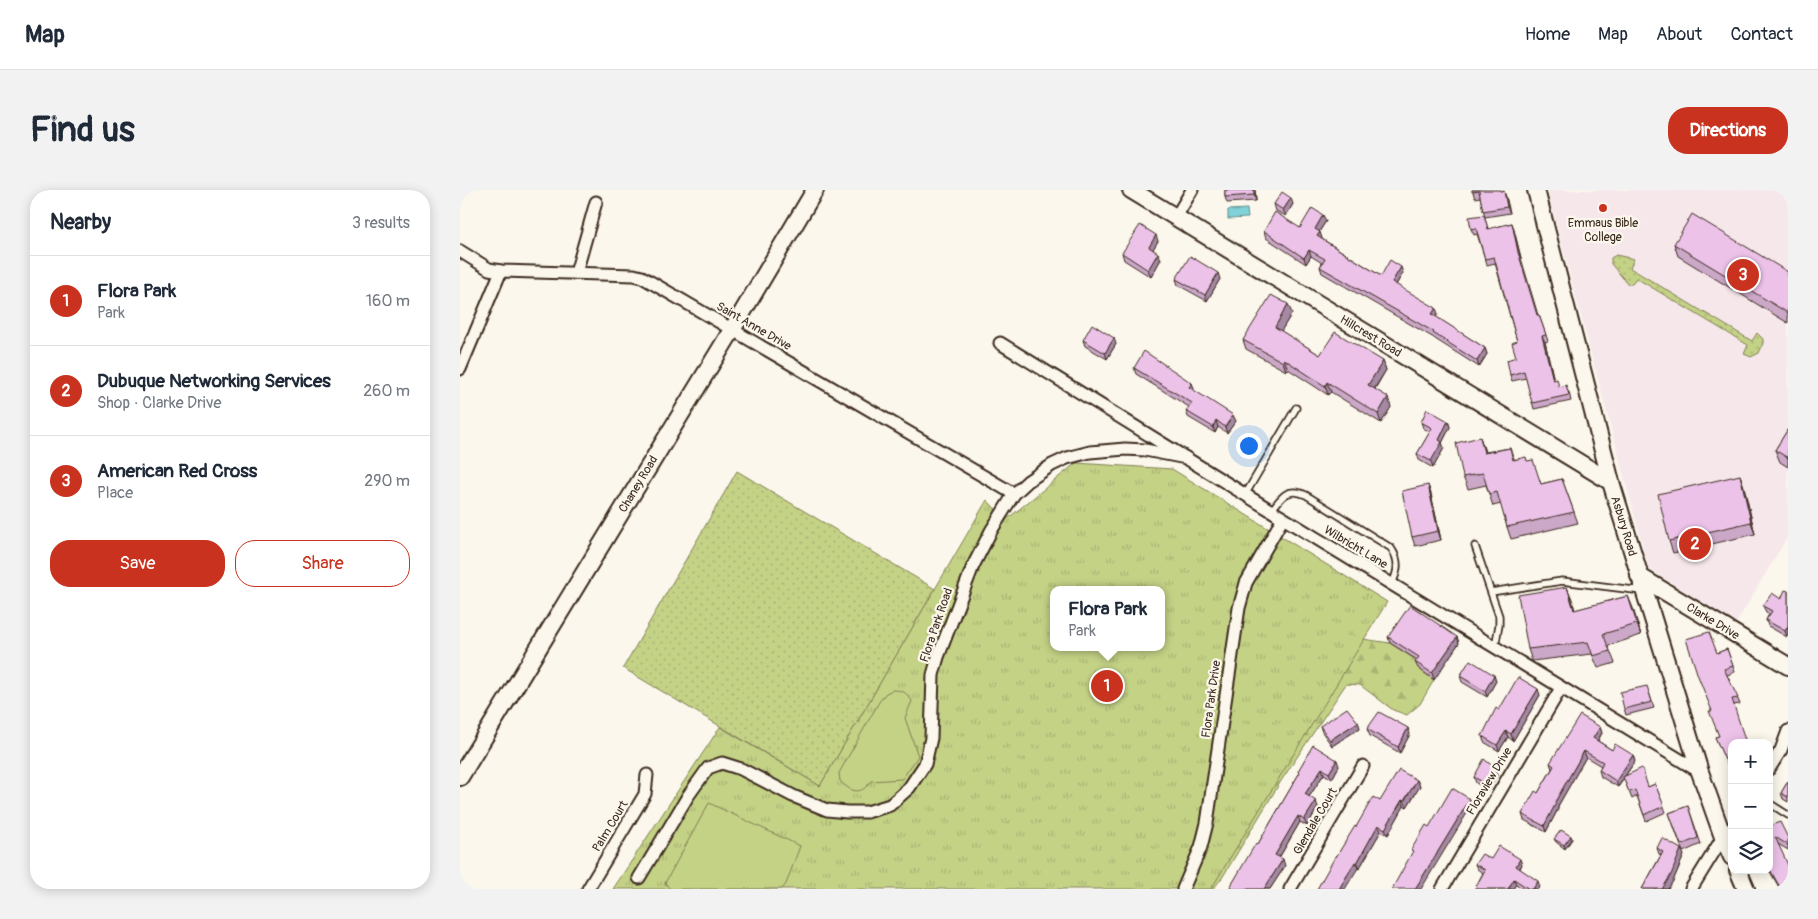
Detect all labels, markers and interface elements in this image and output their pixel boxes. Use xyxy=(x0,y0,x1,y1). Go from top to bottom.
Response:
text: Map xyxy=(25,20,65,49)
text: Home xyxy=(1525,23,1570,46)
text: Map xyxy=(1598,23,1628,46)
text: About xyxy=(1656,23,1702,46)
text: Contact xyxy=(1730,23,1793,46)
button: Directions xyxy=(1668,107,1788,154)
text: Find us xyxy=(30,108,135,152)
marker: Emmaus Bible College xyxy=(1597,202,1609,214)
text: Nearby xyxy=(50,209,111,236)
text: 3 results xyxy=(352,213,410,233)
place label: Emmaus Bible College xyxy=(1568,216,1638,245)
pin: 3 xyxy=(1727,256,1759,294)
text: Flora Park xyxy=(97,279,176,303)
text: 1 xyxy=(63,291,69,311)
text: 160 m xyxy=(366,291,410,311)
street label: Saint Anne Drive xyxy=(714,299,794,354)
text: Park xyxy=(97,303,125,323)
street label: Hillcrest Road xyxy=(1337,312,1404,361)
text: Dubuque Networking Services xyxy=(97,369,331,393)
text: 2 xyxy=(62,381,70,401)
text: 260 m xyxy=(363,381,410,401)
text: Shop · Clarke Drive xyxy=(97,393,221,413)
your location xyxy=(1236,433,1262,459)
street label: Chaney Road xyxy=(616,453,661,515)
text: American Red Cross xyxy=(97,459,257,483)
text: 3 xyxy=(62,471,70,491)
text: 290 m xyxy=(364,471,410,491)
text: Place xyxy=(97,483,133,503)
street label: Asbury Road xyxy=(1607,494,1640,558)
street label: Wilbricht Lane xyxy=(1321,523,1390,572)
pin: 2 xyxy=(1679,525,1711,563)
button: Save xyxy=(50,540,225,587)
button: Share xyxy=(235,540,410,587)
street label: Flora Park Road xyxy=(917,586,956,664)
popup xyxy=(1050,586,1165,651)
text: Flora Park xyxy=(1068,597,1147,621)
street label: Clarke Drive xyxy=(1683,600,1742,643)
text: Park xyxy=(1068,621,1096,641)
street label: Flora Park Drive xyxy=(1199,659,1224,739)
pin: 1 xyxy=(1091,667,1123,705)
map controls xyxy=(1728,739,1773,874)
button: + xyxy=(1728,739,1773,784)
street label: Floraview Drive xyxy=(1463,745,1516,818)
button: − xyxy=(1728,784,1773,829)
street label: Glendale Court xyxy=(1290,785,1341,857)
street label: Palm Court xyxy=(589,798,632,854)
button: layers xyxy=(1728,829,1773,874)

